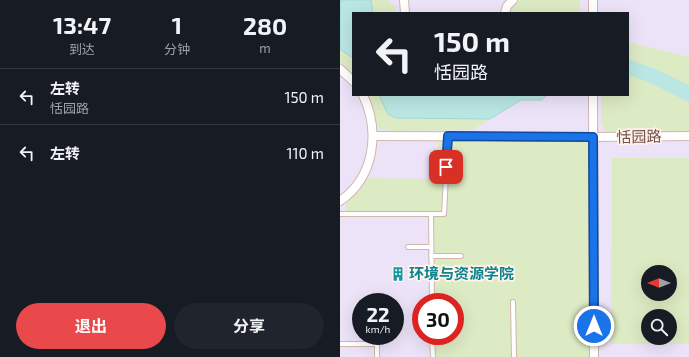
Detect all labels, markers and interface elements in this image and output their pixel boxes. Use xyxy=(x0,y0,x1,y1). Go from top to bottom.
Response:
text: 13:47 xyxy=(53,10,111,39)
text: 1 xyxy=(172,10,182,39)
text: 280 xyxy=(243,11,287,40)
text: 150 m xyxy=(434,24,510,58)
icon: left xyxy=(368,28,420,80)
text: m xyxy=(259,40,271,56)
text: 到达 xyxy=(69,41,95,57)
text: 分钟 xyxy=(164,41,190,57)
text: 恬园路 xyxy=(434,61,488,83)
text: 左转 xyxy=(50,79,80,97)
icon: left xyxy=(16,86,38,108)
text: 150 m xyxy=(284,88,324,106)
text: 恬园路 xyxy=(50,100,89,116)
street label: 恬园路 xyxy=(616,127,662,145)
icon: left xyxy=(16,142,38,164)
text: 左转 xyxy=(50,144,80,162)
text: 110 m xyxy=(287,144,324,162)
pin xyxy=(429,150,463,184)
icon: arrive xyxy=(435,156,457,178)
place label: 环境与资源学院 xyxy=(409,264,514,282)
north arrow xyxy=(641,265,677,301)
map controls xyxy=(641,265,677,345)
building icon: 环境与资源学院 xyxy=(390,266,406,282)
speed limit sign: 30 xyxy=(412,293,464,345)
text: 22 xyxy=(366,302,390,326)
button: 退出 xyxy=(16,303,166,349)
button: 分享 xyxy=(174,303,324,349)
position arrow xyxy=(573,305,615,347)
button: search xyxy=(641,309,677,345)
text: km/h xyxy=(366,323,390,335)

